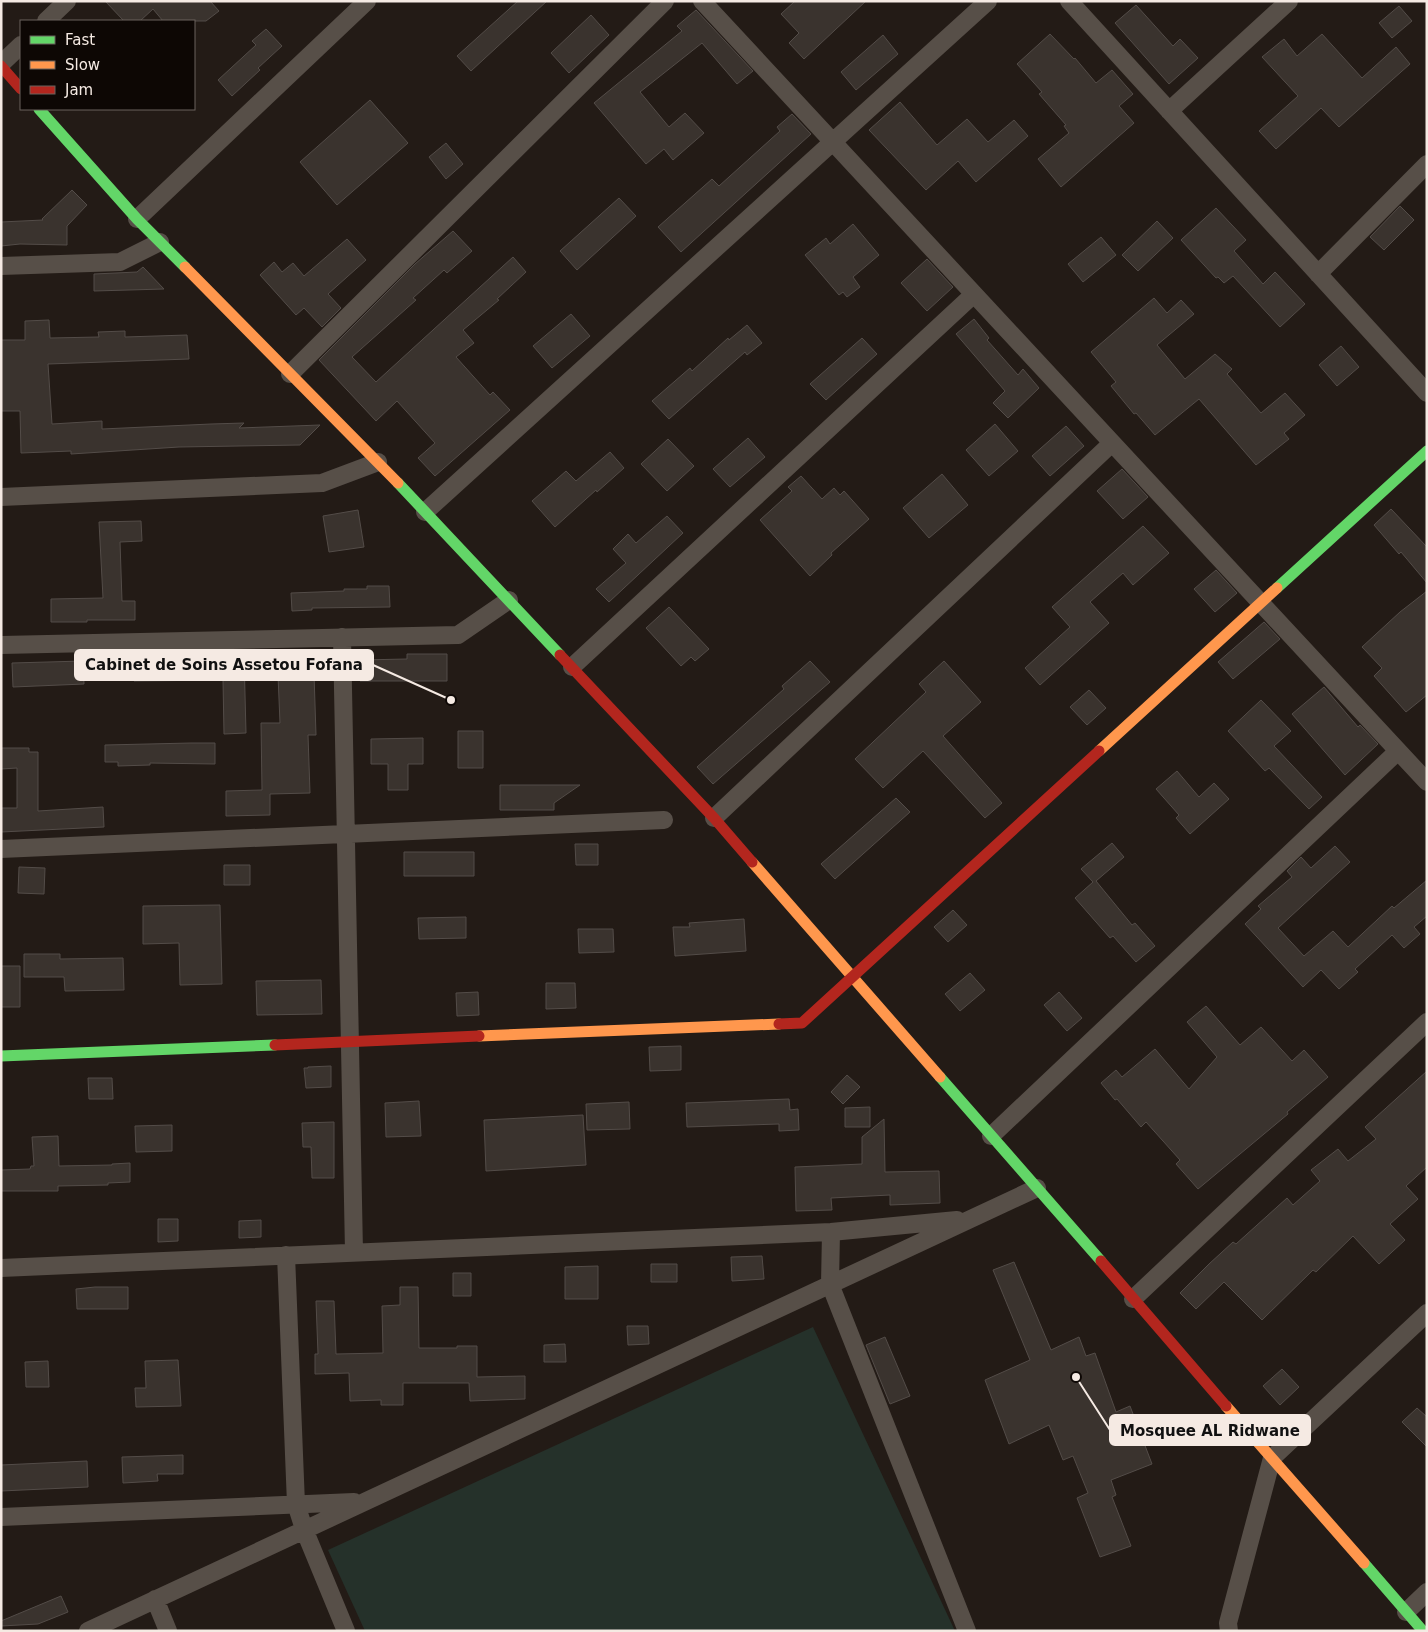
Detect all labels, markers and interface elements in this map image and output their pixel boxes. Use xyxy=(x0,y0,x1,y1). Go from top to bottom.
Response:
legend xyxy=(20,20,195,110)
text: Fast xyxy=(65,31,95,49)
text: Slow xyxy=(65,56,100,74)
text: Jam xyxy=(64,81,93,99)
callout: Cabinet de Soins Assetou Fofana xyxy=(75,650,373,680)
text: Cabinet de Soins Assetou Fofana xyxy=(85,656,363,674)
callout: Mosquee AL Ridwane xyxy=(1110,1415,1310,1445)
text: Mosquee AL Ridwane xyxy=(1120,1422,1300,1440)

